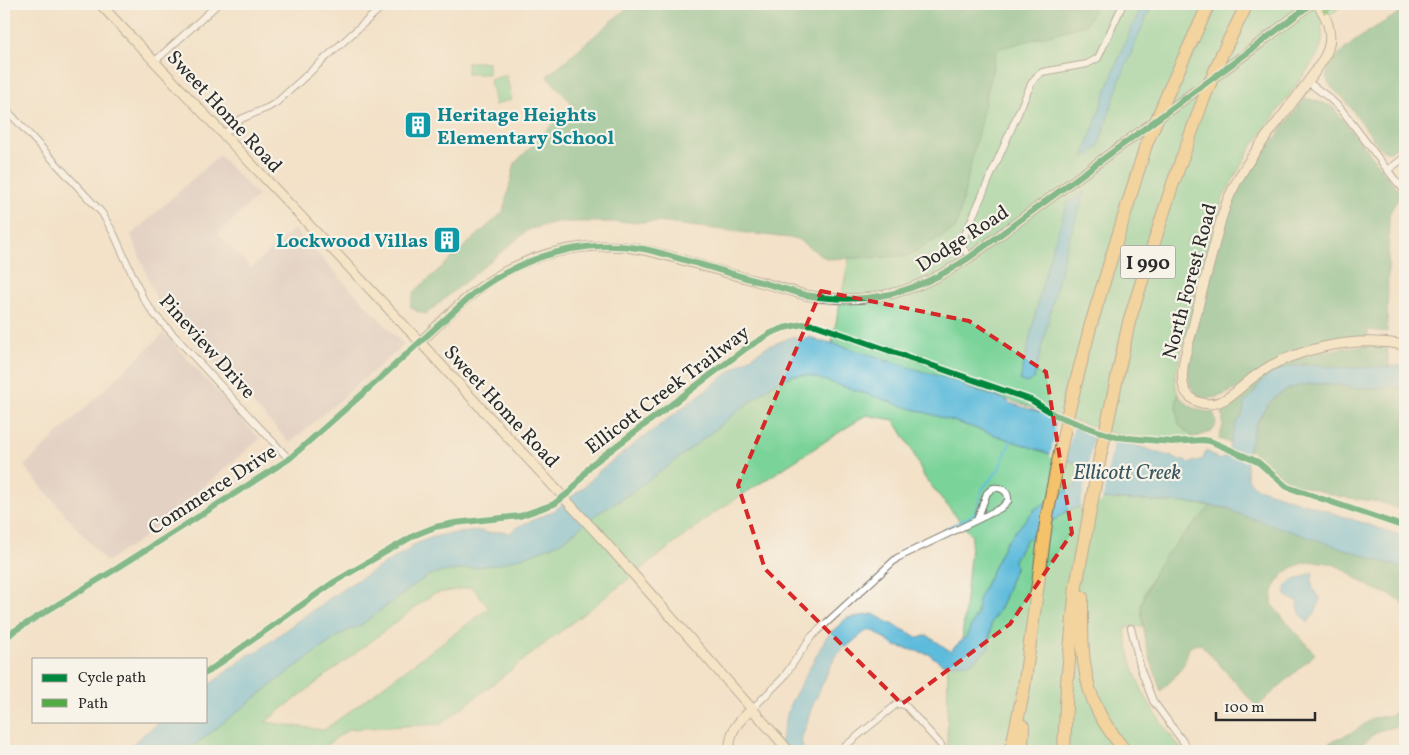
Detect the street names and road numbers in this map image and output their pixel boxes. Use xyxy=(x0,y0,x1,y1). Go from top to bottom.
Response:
street label: Sweet Home Road xyxy=(159,45,288,180)
street label: Dodge Road xyxy=(911,199,1015,280)
street label: North Forest Road xyxy=(1157,200,1225,363)
road number: I 990 xyxy=(1120,246,1176,278)
street label: Pineview Drive xyxy=(152,289,261,406)
street label: Ellicott Creek Trailway xyxy=(580,319,756,462)
street label: Sweet Home Road xyxy=(436,340,565,475)
street label: Commerce Drive xyxy=(143,439,283,543)

